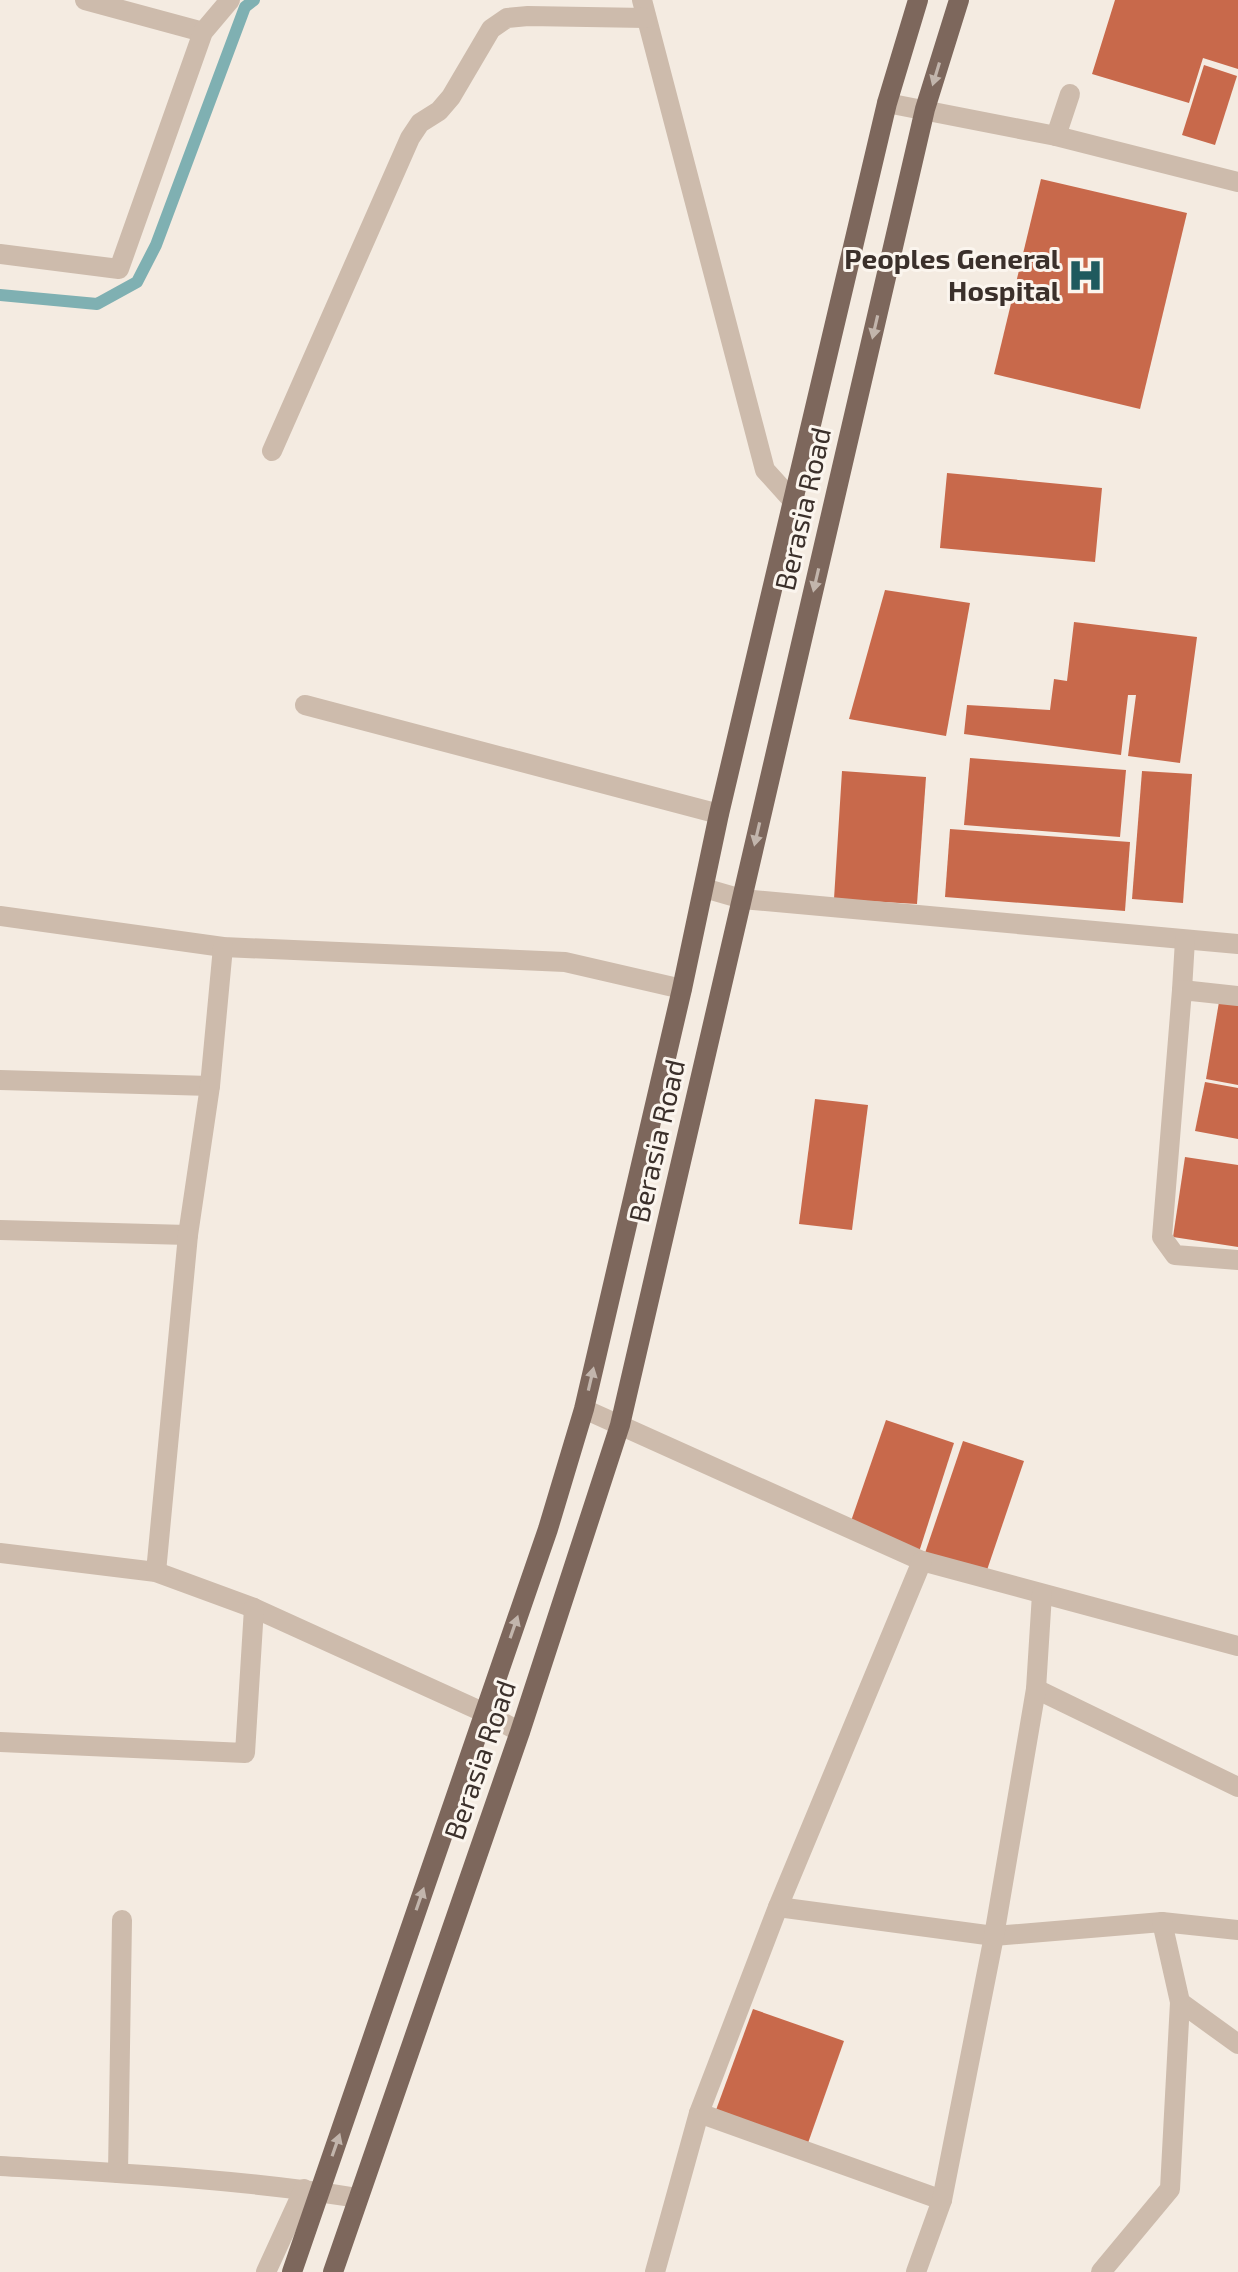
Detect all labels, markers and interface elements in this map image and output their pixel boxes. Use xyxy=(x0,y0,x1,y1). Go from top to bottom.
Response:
one-way arrow xyxy=(929,63,942,87)
place label: Peoples General Hospital xyxy=(844,241,1061,307)
hospital icon: Peoples General Hospital xyxy=(1067,256,1105,294)
one-way arrow xyxy=(868,315,880,340)
street label: Berasia Road xyxy=(767,424,837,594)
one-way arrow xyxy=(809,568,822,593)
one-way arrow xyxy=(750,821,763,846)
street label: Berasia Road xyxy=(621,1056,691,1226)
one-way arrow xyxy=(585,1366,598,1391)
one-way arrow xyxy=(509,1615,521,1639)
street label: Berasia Road xyxy=(436,1676,522,1844)
one-way arrow xyxy=(415,1887,427,1911)
one-way arrow xyxy=(330,2133,342,2157)

